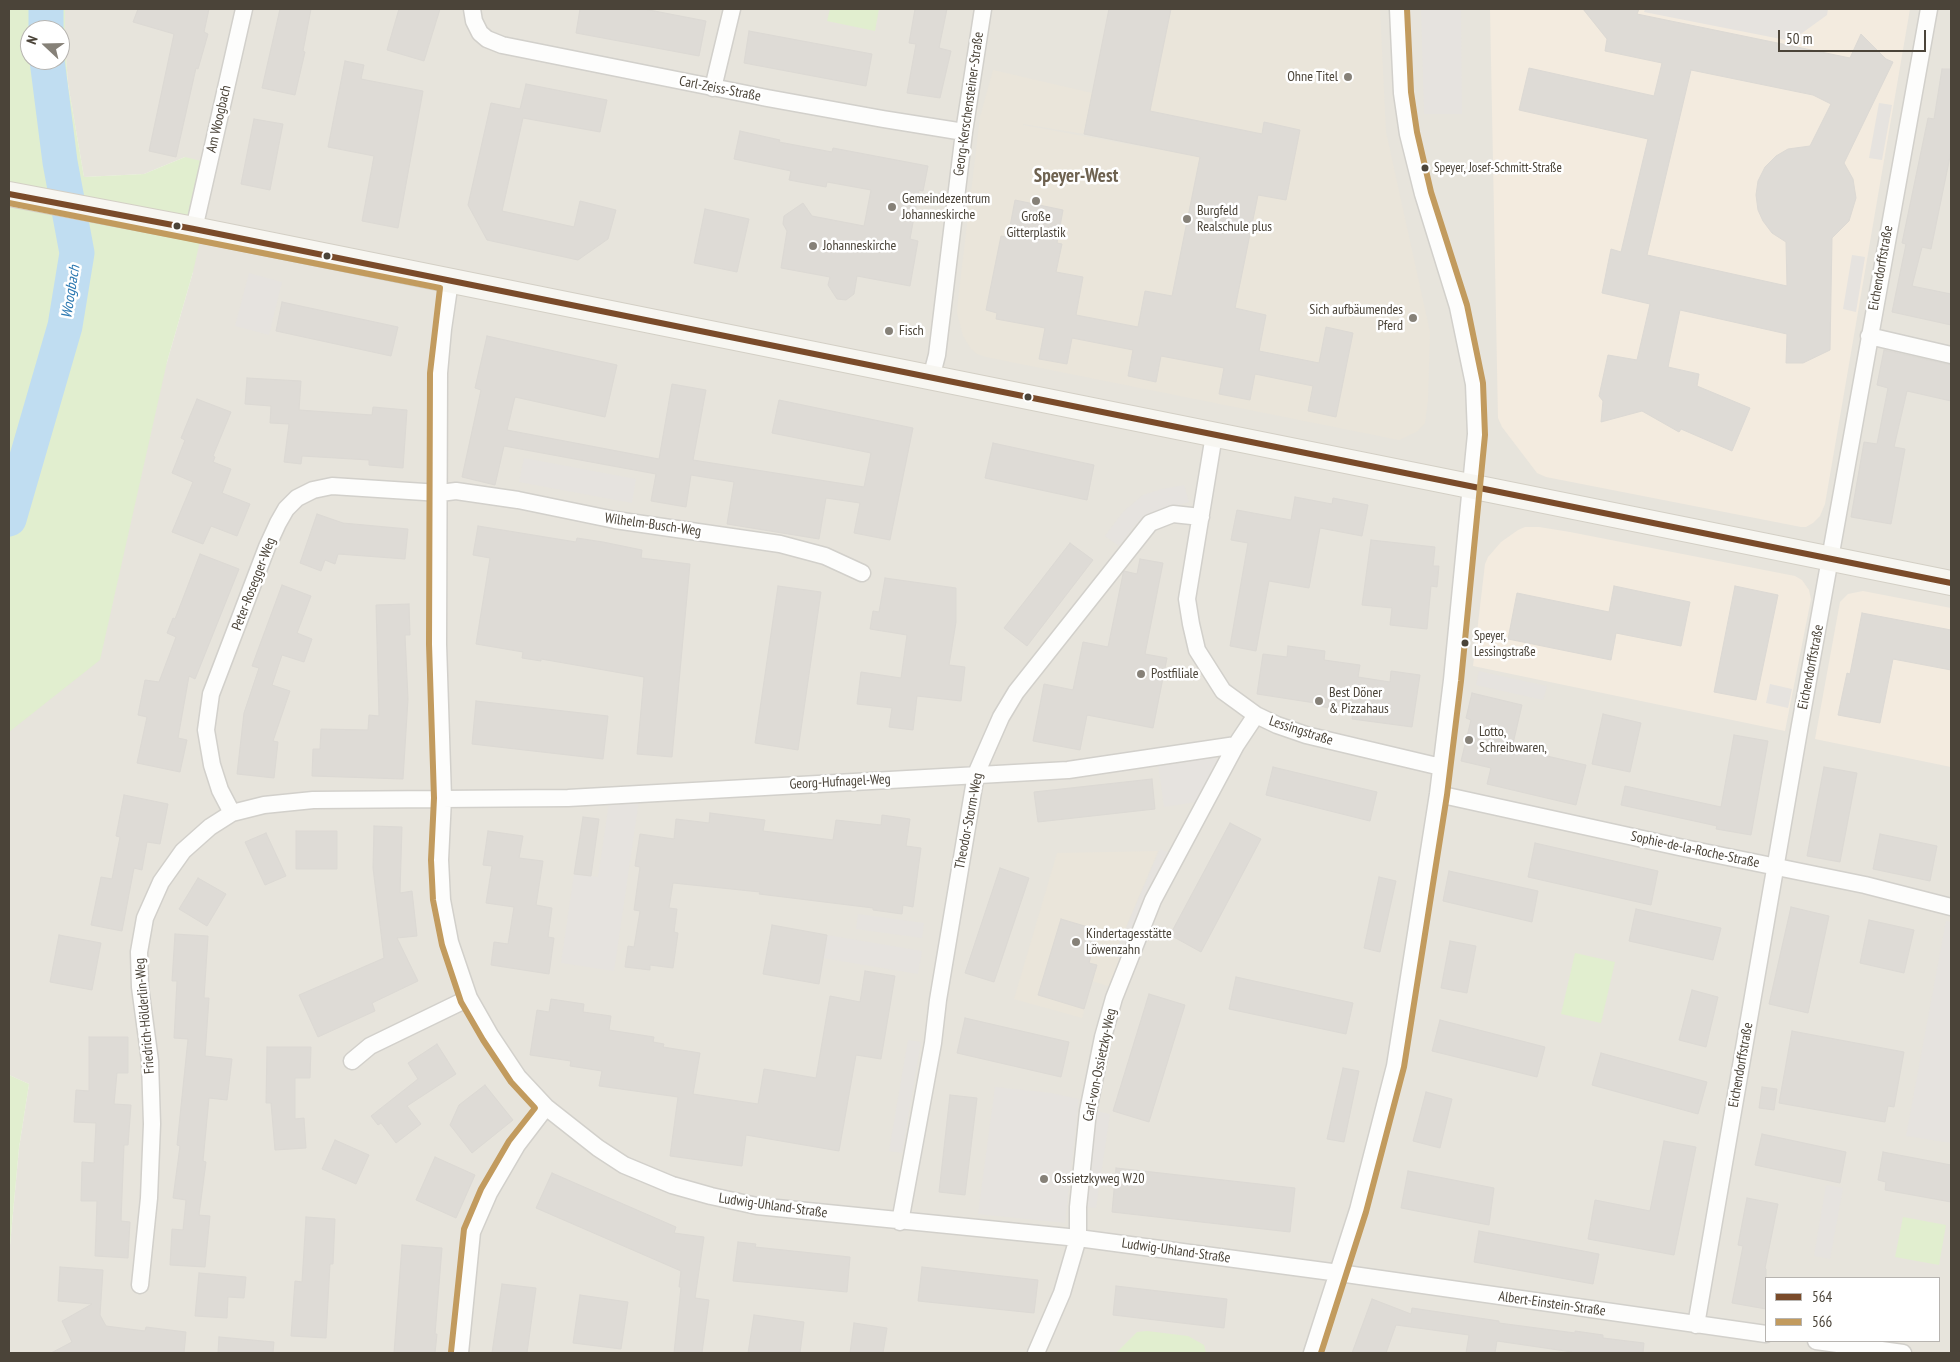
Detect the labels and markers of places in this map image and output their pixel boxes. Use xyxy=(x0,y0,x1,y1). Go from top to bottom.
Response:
place label: Ohne Titel xyxy=(1287,69,1338,85)
marker: Ohne Titel xyxy=(1342,71,1354,83)
place label: Speyer, Josef-Schmitt-Straße xyxy=(1434,160,1562,176)
marker: Speyer, Josef-Schmitt-Straße xyxy=(1420,163,1430,173)
place label: Gemeindezentrum Johanneskirche xyxy=(902,191,990,223)
marker: Große Gitterplastik xyxy=(1030,195,1042,207)
marker: Gemeindezentrum Johanneskirche xyxy=(886,201,898,213)
place label: Burgfeld Realschule plus xyxy=(1197,203,1272,236)
place label: Große Gitterplastik xyxy=(1006,209,1066,242)
marker: Burgfeld Realschule plus xyxy=(1181,213,1193,225)
unlabelled marker xyxy=(172,221,182,231)
place label: Johanneskirche xyxy=(823,238,896,254)
marker: Johanneskirche xyxy=(807,240,819,252)
unlabelled marker xyxy=(322,251,332,261)
place label: Sich aufbäumendes Pferd xyxy=(1309,302,1403,334)
marker: Sich aufbäumendes Pferd xyxy=(1407,312,1419,324)
place label: Fisch xyxy=(899,323,924,339)
marker: Fisch xyxy=(883,325,895,337)
unlabelled marker xyxy=(1023,392,1033,402)
place label: Speyer, Lessingstraße xyxy=(1474,628,1536,659)
marker: Speyer, Lessingstraße xyxy=(1460,638,1470,648)
place label: Postfiliale xyxy=(1151,666,1199,682)
marker: Postfiliale xyxy=(1135,668,1147,680)
place label: Best Döner & Pizzahaus xyxy=(1329,685,1389,718)
marker: Best Döner & Pizzahaus xyxy=(1313,695,1325,707)
place label: Lotto, Schreibwaren, xyxy=(1479,724,1547,756)
marker: Lotto, Schreibwaren, xyxy=(1463,734,1475,746)
place label: Kindertagesstätte Löwenzahn xyxy=(1086,926,1172,959)
marker: Kindertagesstätte Löwenzahn xyxy=(1070,936,1082,948)
place label: Ossietzkyweg W20 xyxy=(1054,1171,1145,1187)
marker: Ossietzkyweg W20 xyxy=(1038,1173,1050,1185)

